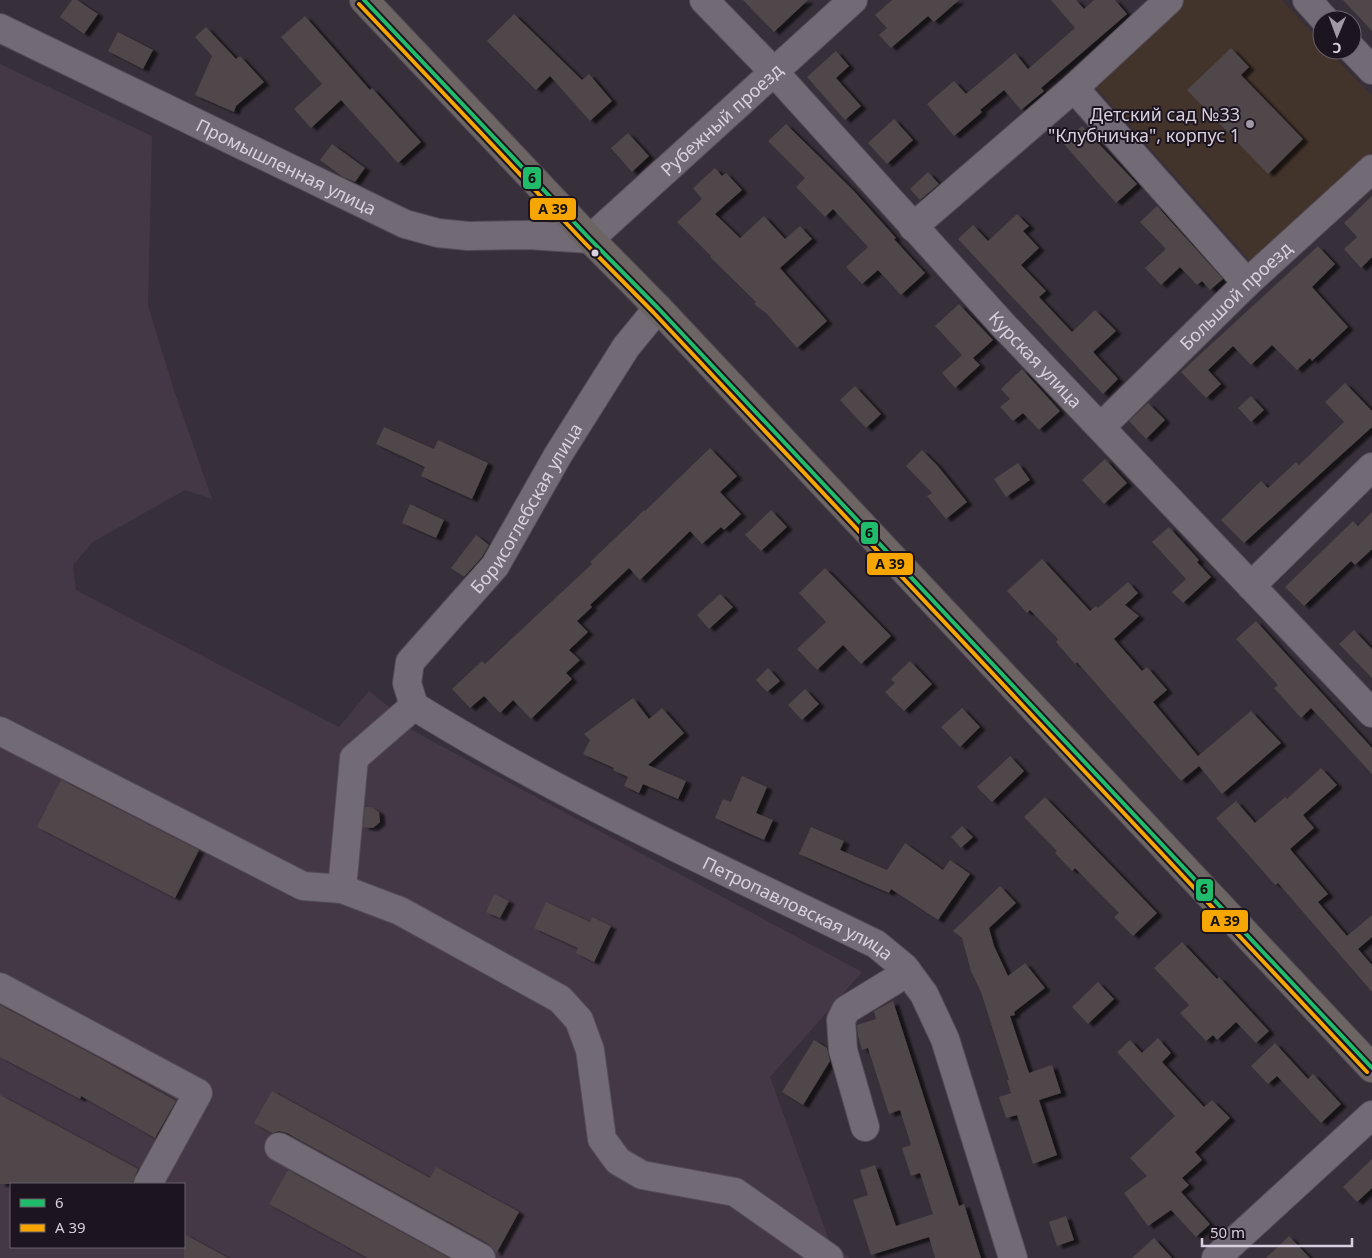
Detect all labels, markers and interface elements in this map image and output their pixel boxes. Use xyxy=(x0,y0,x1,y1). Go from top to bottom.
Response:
north arrow xyxy=(1312,10,1362,60)
text: С xyxy=(1332,39,1341,58)
street label: Рубежный проезд xyxy=(655,58,788,181)
place label: Детский сад №33 "Клубничка", корпус 1 xyxy=(1048,102,1240,147)
street label: Промышленная улица xyxy=(192,113,380,220)
marker: Детский сад №33 "Клубничка", корпус 1 xyxy=(1244,118,1256,130)
line badge: 6 xyxy=(522,166,542,190)
text: 6 xyxy=(528,168,536,187)
line badge: А 39 xyxy=(529,197,577,221)
text: А 39 xyxy=(538,199,568,218)
street label: Большой проезд xyxy=(1174,236,1297,355)
unlabelled marker xyxy=(590,248,600,258)
street label: Курская улица xyxy=(984,306,1088,413)
street label: Борисоглебская улица xyxy=(464,418,587,598)
line badge: 6 xyxy=(860,521,879,545)
text: 6 xyxy=(865,523,873,542)
line badge: А 39 xyxy=(866,552,914,576)
text: А 39 xyxy=(875,554,905,573)
street label: Петропавловская улица xyxy=(699,850,898,965)
line badge: 6 xyxy=(1195,878,1214,902)
text: 6 xyxy=(1200,879,1208,898)
line badge: А 39 xyxy=(1201,909,1249,933)
text: А 39 xyxy=(1210,911,1240,930)
legend xyxy=(10,1183,185,1248)
text: 6 xyxy=(55,1192,64,1212)
scale bar xyxy=(1202,1216,1352,1248)
text: А 39 xyxy=(55,1217,86,1237)
text: 50 m xyxy=(1210,1222,1245,1242)

